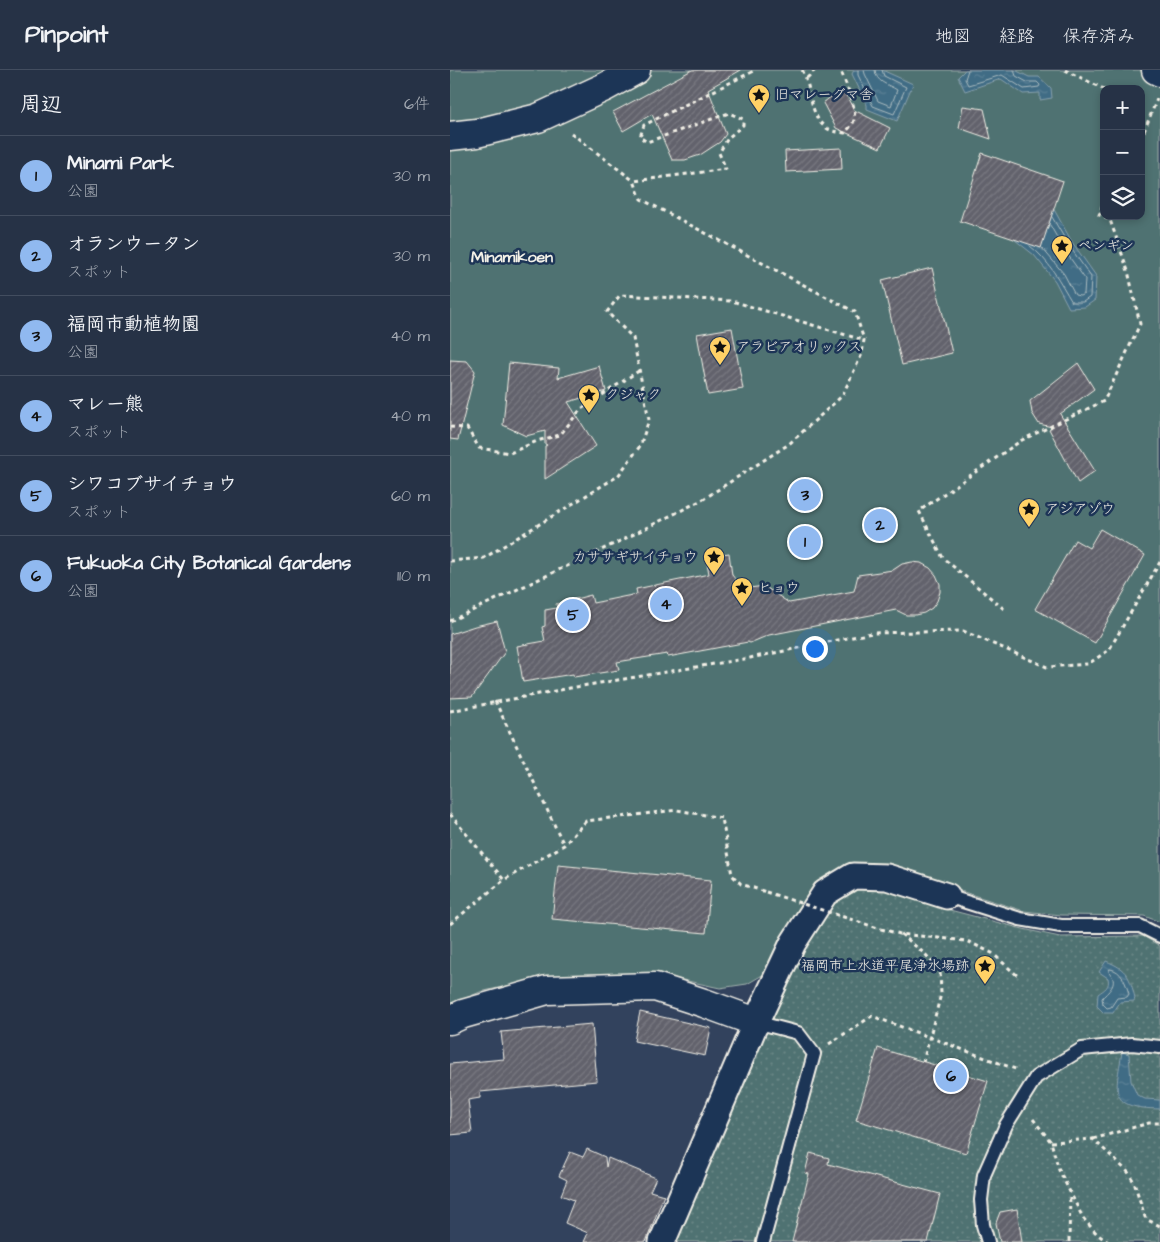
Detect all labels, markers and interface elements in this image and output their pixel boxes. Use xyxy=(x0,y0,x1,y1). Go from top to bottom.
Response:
text: Pinpoint xyxy=(25,18,108,52)
text: 地図 xyxy=(935,24,971,49)
text: 経路 xyxy=(999,24,1035,49)
text: 保存済み xyxy=(1063,24,1135,49)
place icon: 旧マレーグマ舎 xyxy=(747,83,771,114)
place label: 旧マレーグマ舎 xyxy=(775,85,873,105)
map controls xyxy=(1100,85,1145,220)
button: + xyxy=(1100,85,1145,130)
text: 周辺 xyxy=(20,90,62,119)
text: 6件 xyxy=(404,93,430,115)
button: − xyxy=(1100,130,1145,175)
text: Minami Park xyxy=(67,150,174,177)
text: 1 xyxy=(35,165,37,187)
text: 30 m xyxy=(393,165,430,187)
button: layers xyxy=(1100,175,1145,220)
text: 公園 xyxy=(67,180,99,202)
text: オランウータン xyxy=(67,231,200,258)
place icon: ペンギン xyxy=(1050,234,1074,265)
place label: ペンギン xyxy=(1078,236,1134,256)
text: 2 xyxy=(31,245,41,267)
text: 30 m xyxy=(393,245,430,267)
district label: Minamikoen xyxy=(471,246,553,268)
text: スポット xyxy=(67,261,131,283)
text: 福岡市動植物園 xyxy=(67,311,200,338)
text: 3 xyxy=(32,325,40,347)
text: 40 m xyxy=(390,325,430,347)
place icon: アラビアオリックス xyxy=(708,335,732,366)
place label: アラビアオリックス xyxy=(736,337,862,357)
text: 公園 xyxy=(67,341,99,363)
place icon: クジャク xyxy=(577,383,601,414)
place label: クジャク xyxy=(605,385,661,405)
text: マレー熊 xyxy=(67,391,144,418)
text: 4 xyxy=(31,405,41,427)
text: 40 m xyxy=(390,405,430,427)
text: スポット xyxy=(67,421,131,443)
text: シワコブサイチョウ xyxy=(67,471,237,498)
pin: 3 xyxy=(789,476,821,514)
text: 5 xyxy=(30,485,42,507)
text: 60 m xyxy=(391,485,430,507)
place icon: アジアゾウ xyxy=(1017,497,1041,528)
place label: アジアゾウ xyxy=(1045,499,1115,519)
text: スポット xyxy=(67,501,131,523)
pin: 2 xyxy=(864,506,896,544)
pin: 1 xyxy=(789,523,821,561)
place icon: カササギサイチョウ xyxy=(702,545,726,576)
place label: カササギサイチョウ xyxy=(573,547,698,567)
text: Fukuoka City Botanical Gardens xyxy=(67,550,351,577)
text: 6 xyxy=(31,565,41,587)
text: 110 m xyxy=(397,565,430,587)
place icon: ヒョウ xyxy=(730,576,754,607)
place label: ヒョウ xyxy=(758,578,800,598)
text: 公園 xyxy=(67,580,99,602)
pin: 4 xyxy=(650,585,682,623)
pin: 5 xyxy=(557,596,589,634)
your location xyxy=(802,636,828,662)
place icon: 福岡市上水道平尾浄水場跡 xyxy=(973,954,997,985)
place label: 福岡市上水道平尾浄水場跡 xyxy=(801,956,969,976)
pin: 6 xyxy=(935,1057,967,1095)

